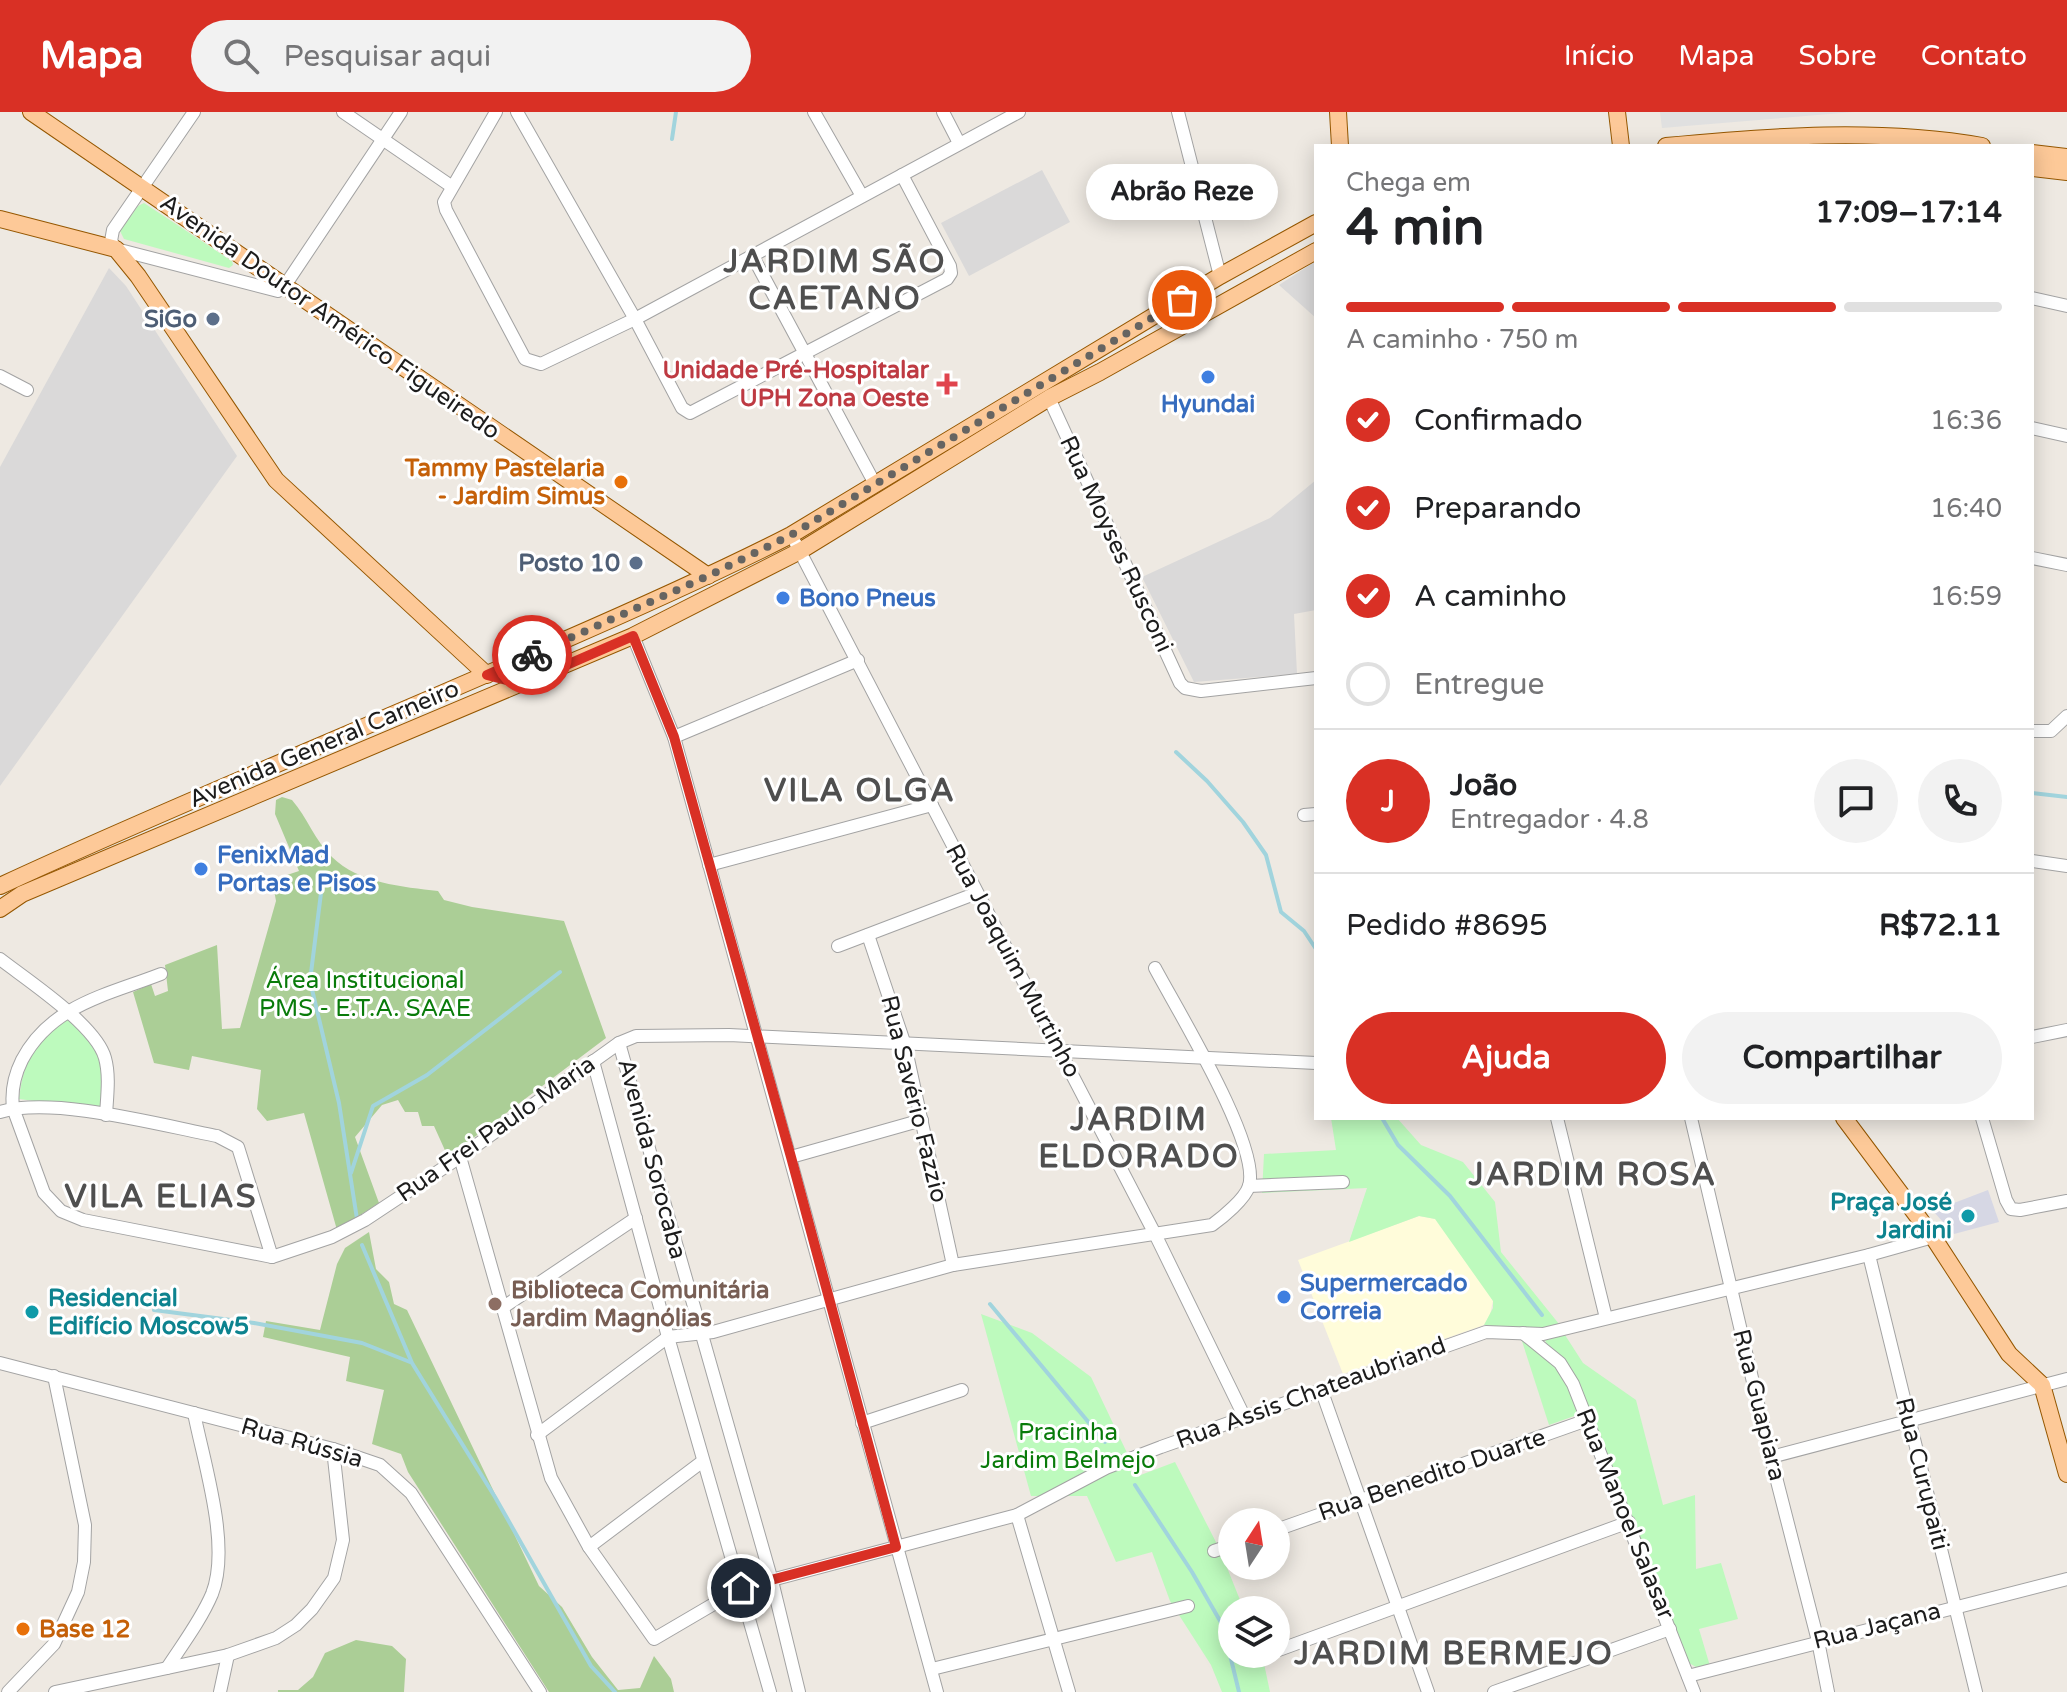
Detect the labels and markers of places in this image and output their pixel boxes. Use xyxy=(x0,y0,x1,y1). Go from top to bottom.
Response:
callout: Abrão Reze xyxy=(1086,164,1278,220)
pin xyxy=(1148,266,1216,334)
place label: SiGo xyxy=(144,305,197,334)
marker: SiGo xyxy=(204,310,222,328)
place label: Unidade Pré-Hospitalar UPH Zona Oeste xyxy=(663,356,930,413)
marker: Hyundai xyxy=(1199,368,1217,386)
marker: Unidade Pré-Hospitalar UPH Zona Oeste xyxy=(936,373,958,395)
place label: Hyundai xyxy=(1161,390,1255,419)
place label: Tammy Pastelaria - Jardim Simus xyxy=(404,454,605,511)
marker: Tammy Pastelaria - Jardim Simus xyxy=(612,473,630,491)
place label: Posto 10 xyxy=(518,549,620,578)
marker: Posto 10 xyxy=(627,554,645,572)
place label: Bono Pneus xyxy=(799,584,936,613)
marker: Bono Pneus xyxy=(774,589,792,607)
place label: FenixMad Portas e Pisos xyxy=(217,841,376,898)
marker: FenixMad Portas e Pisos xyxy=(192,860,210,878)
place label: Praça José Jardini xyxy=(1830,1188,1952,1245)
marker: Praça José Jardini xyxy=(1959,1207,1977,1225)
place label: Supermercado Correia xyxy=(1300,1269,1468,1326)
place label: Biblioteca Comunitária Jardim Magnólias xyxy=(510,1276,769,1333)
place label: Residencial Edifício Moscow5 xyxy=(48,1284,249,1341)
marker: Supermercado Correia xyxy=(1275,1288,1293,1306)
marker: Biblioteca Comunitária Jardim Magnólias xyxy=(486,1295,504,1313)
marker: Residencial Edifício Moscow5 xyxy=(23,1303,41,1321)
pin xyxy=(707,1554,775,1622)
place label: Base 12 xyxy=(39,1615,131,1644)
marker: Base 12 xyxy=(14,1620,32,1638)

